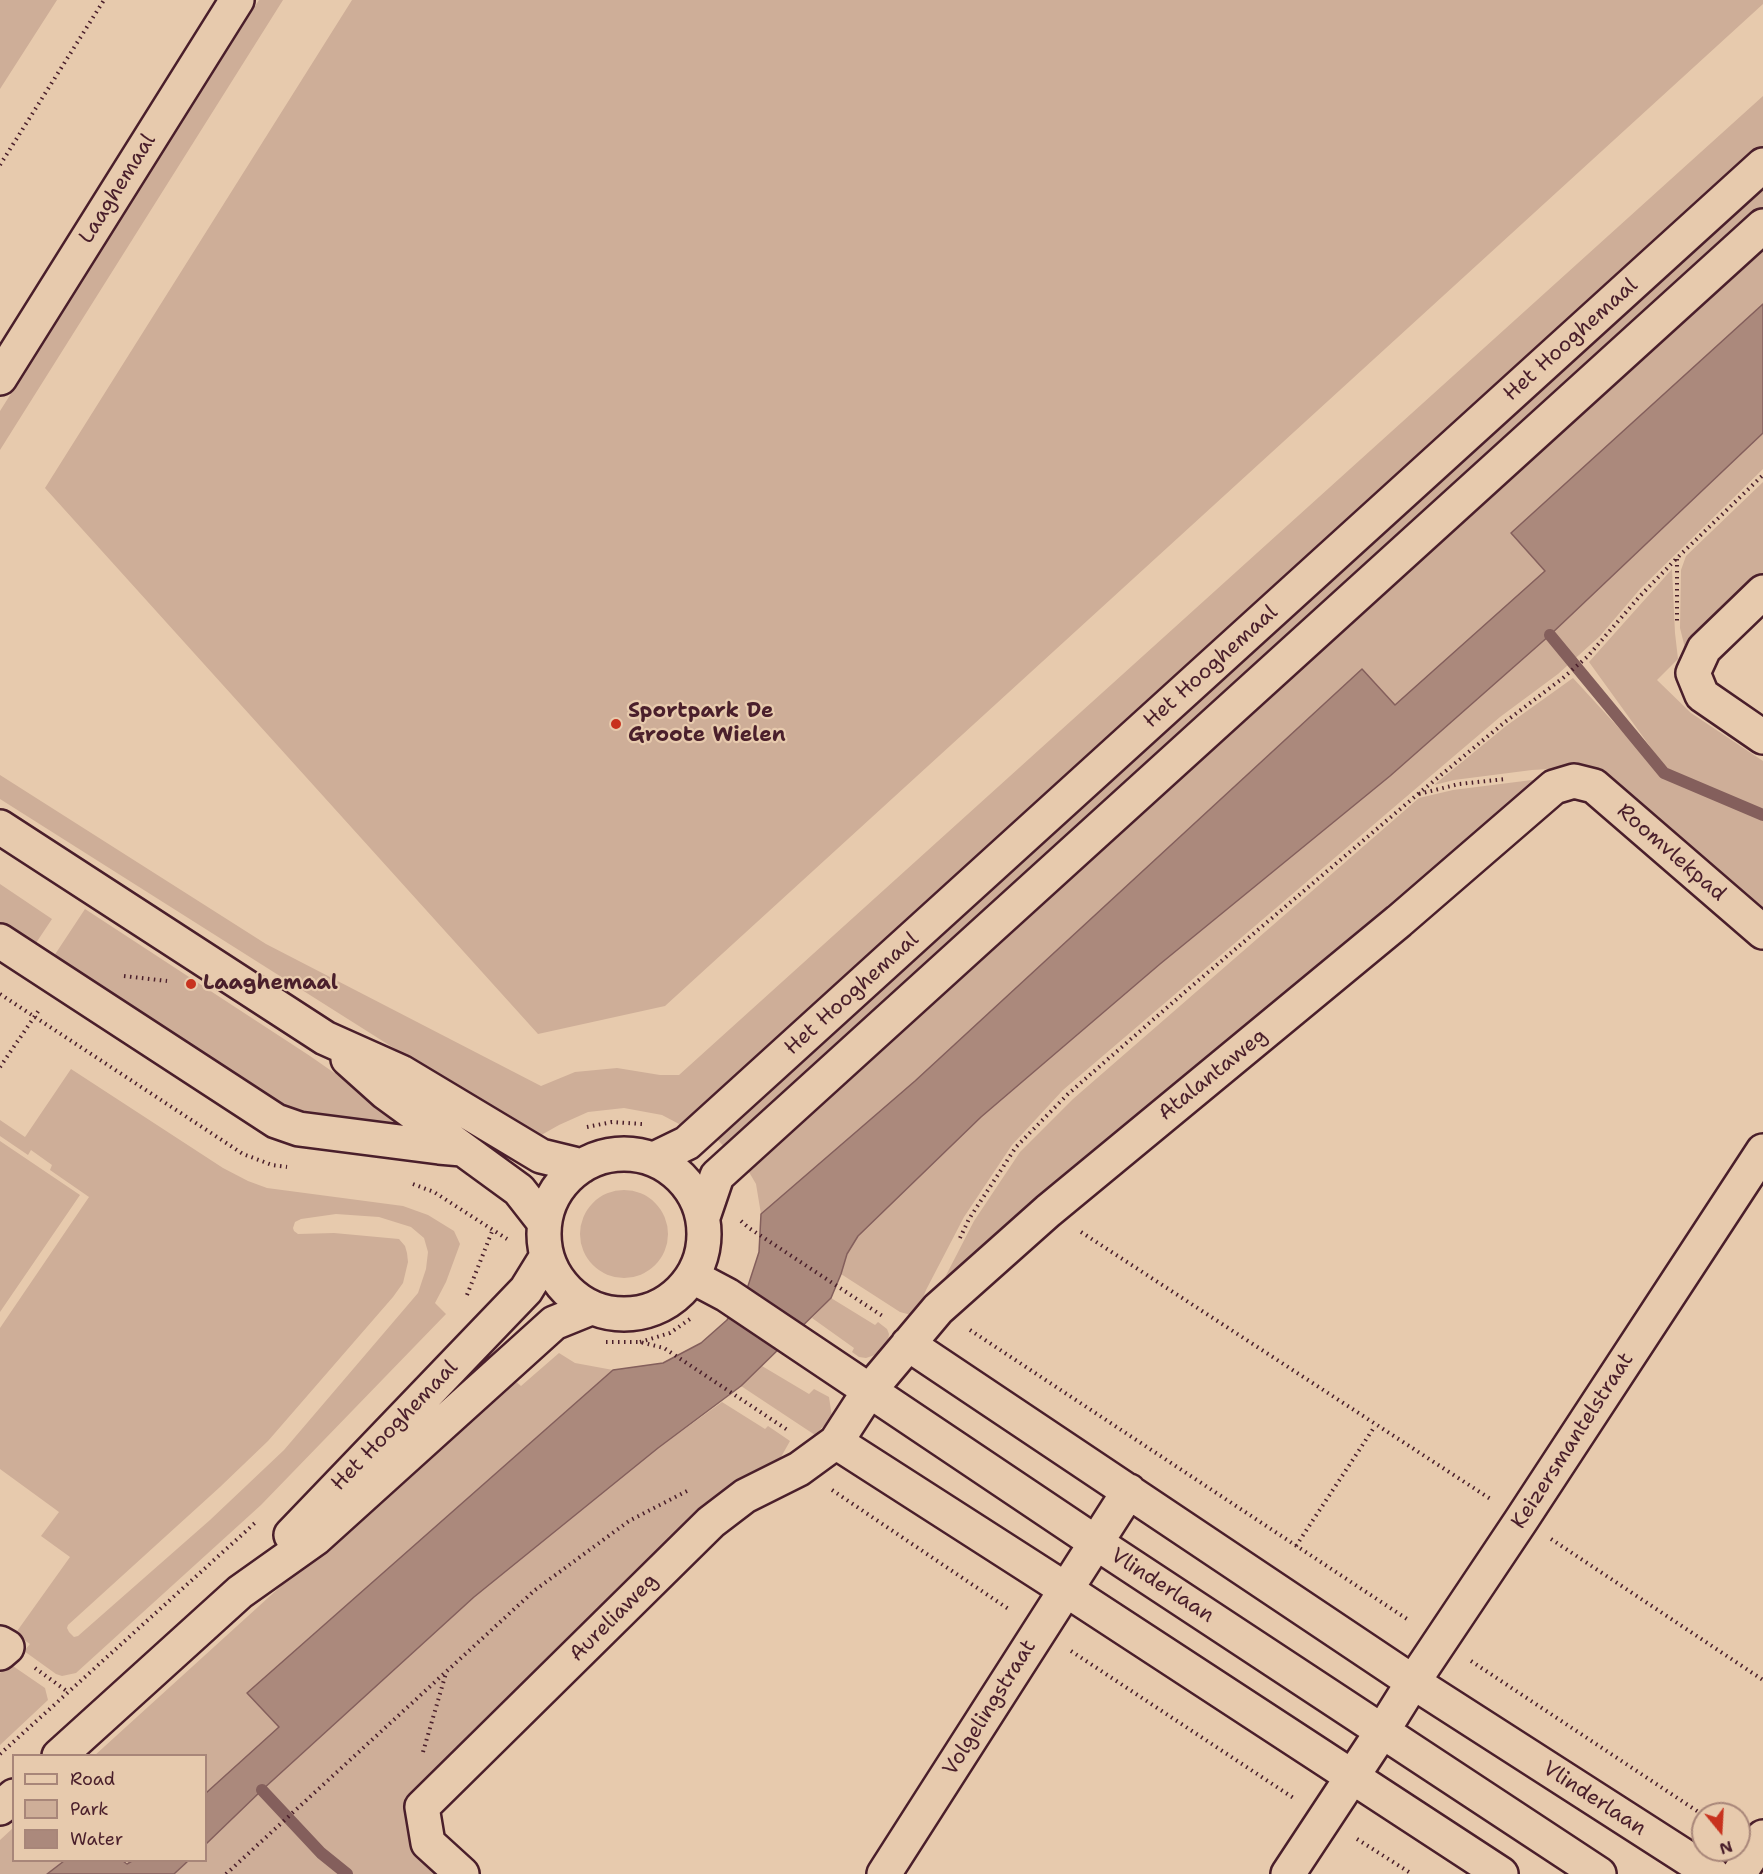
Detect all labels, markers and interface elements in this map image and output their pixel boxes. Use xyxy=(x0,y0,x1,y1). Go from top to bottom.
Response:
street label: Laaghemaal xyxy=(74,129,162,249)
street label: Het Hooghemaal xyxy=(1499,273,1643,407)
street label: Het Hooghemaal xyxy=(1139,600,1283,734)
place label: Sportpark De Groote Wielen xyxy=(628,699,786,749)
marker: Sportpark De Groote Wielen xyxy=(609,717,623,731)
street label: Roomvlekpad xyxy=(1611,799,1731,907)
street label: Het Hooghemaal xyxy=(780,927,924,1061)
place label: Laaghemaal xyxy=(203,971,338,997)
marker: Laaghemaal xyxy=(184,977,198,991)
street label: Atalantaweg xyxy=(1154,1024,1272,1126)
street label: Keizersmantelstraat xyxy=(1507,1348,1639,1534)
street label: Het Hooghemaal xyxy=(326,1356,464,1496)
street label: Vlinderlaan xyxy=(1106,1543,1218,1629)
street label: Aureliaweg xyxy=(565,1569,663,1667)
street label: Volgelingstraat xyxy=(938,1635,1042,1781)
legend xyxy=(12,1754,207,1862)
street label: Vlinderlaan xyxy=(1538,1756,1650,1842)
text: Road xyxy=(70,1767,115,1791)
text: Park xyxy=(70,1797,109,1821)
north arrow xyxy=(1691,1802,1751,1862)
text: Water xyxy=(70,1827,123,1851)
text: N xyxy=(1717,1836,1735,1860)

